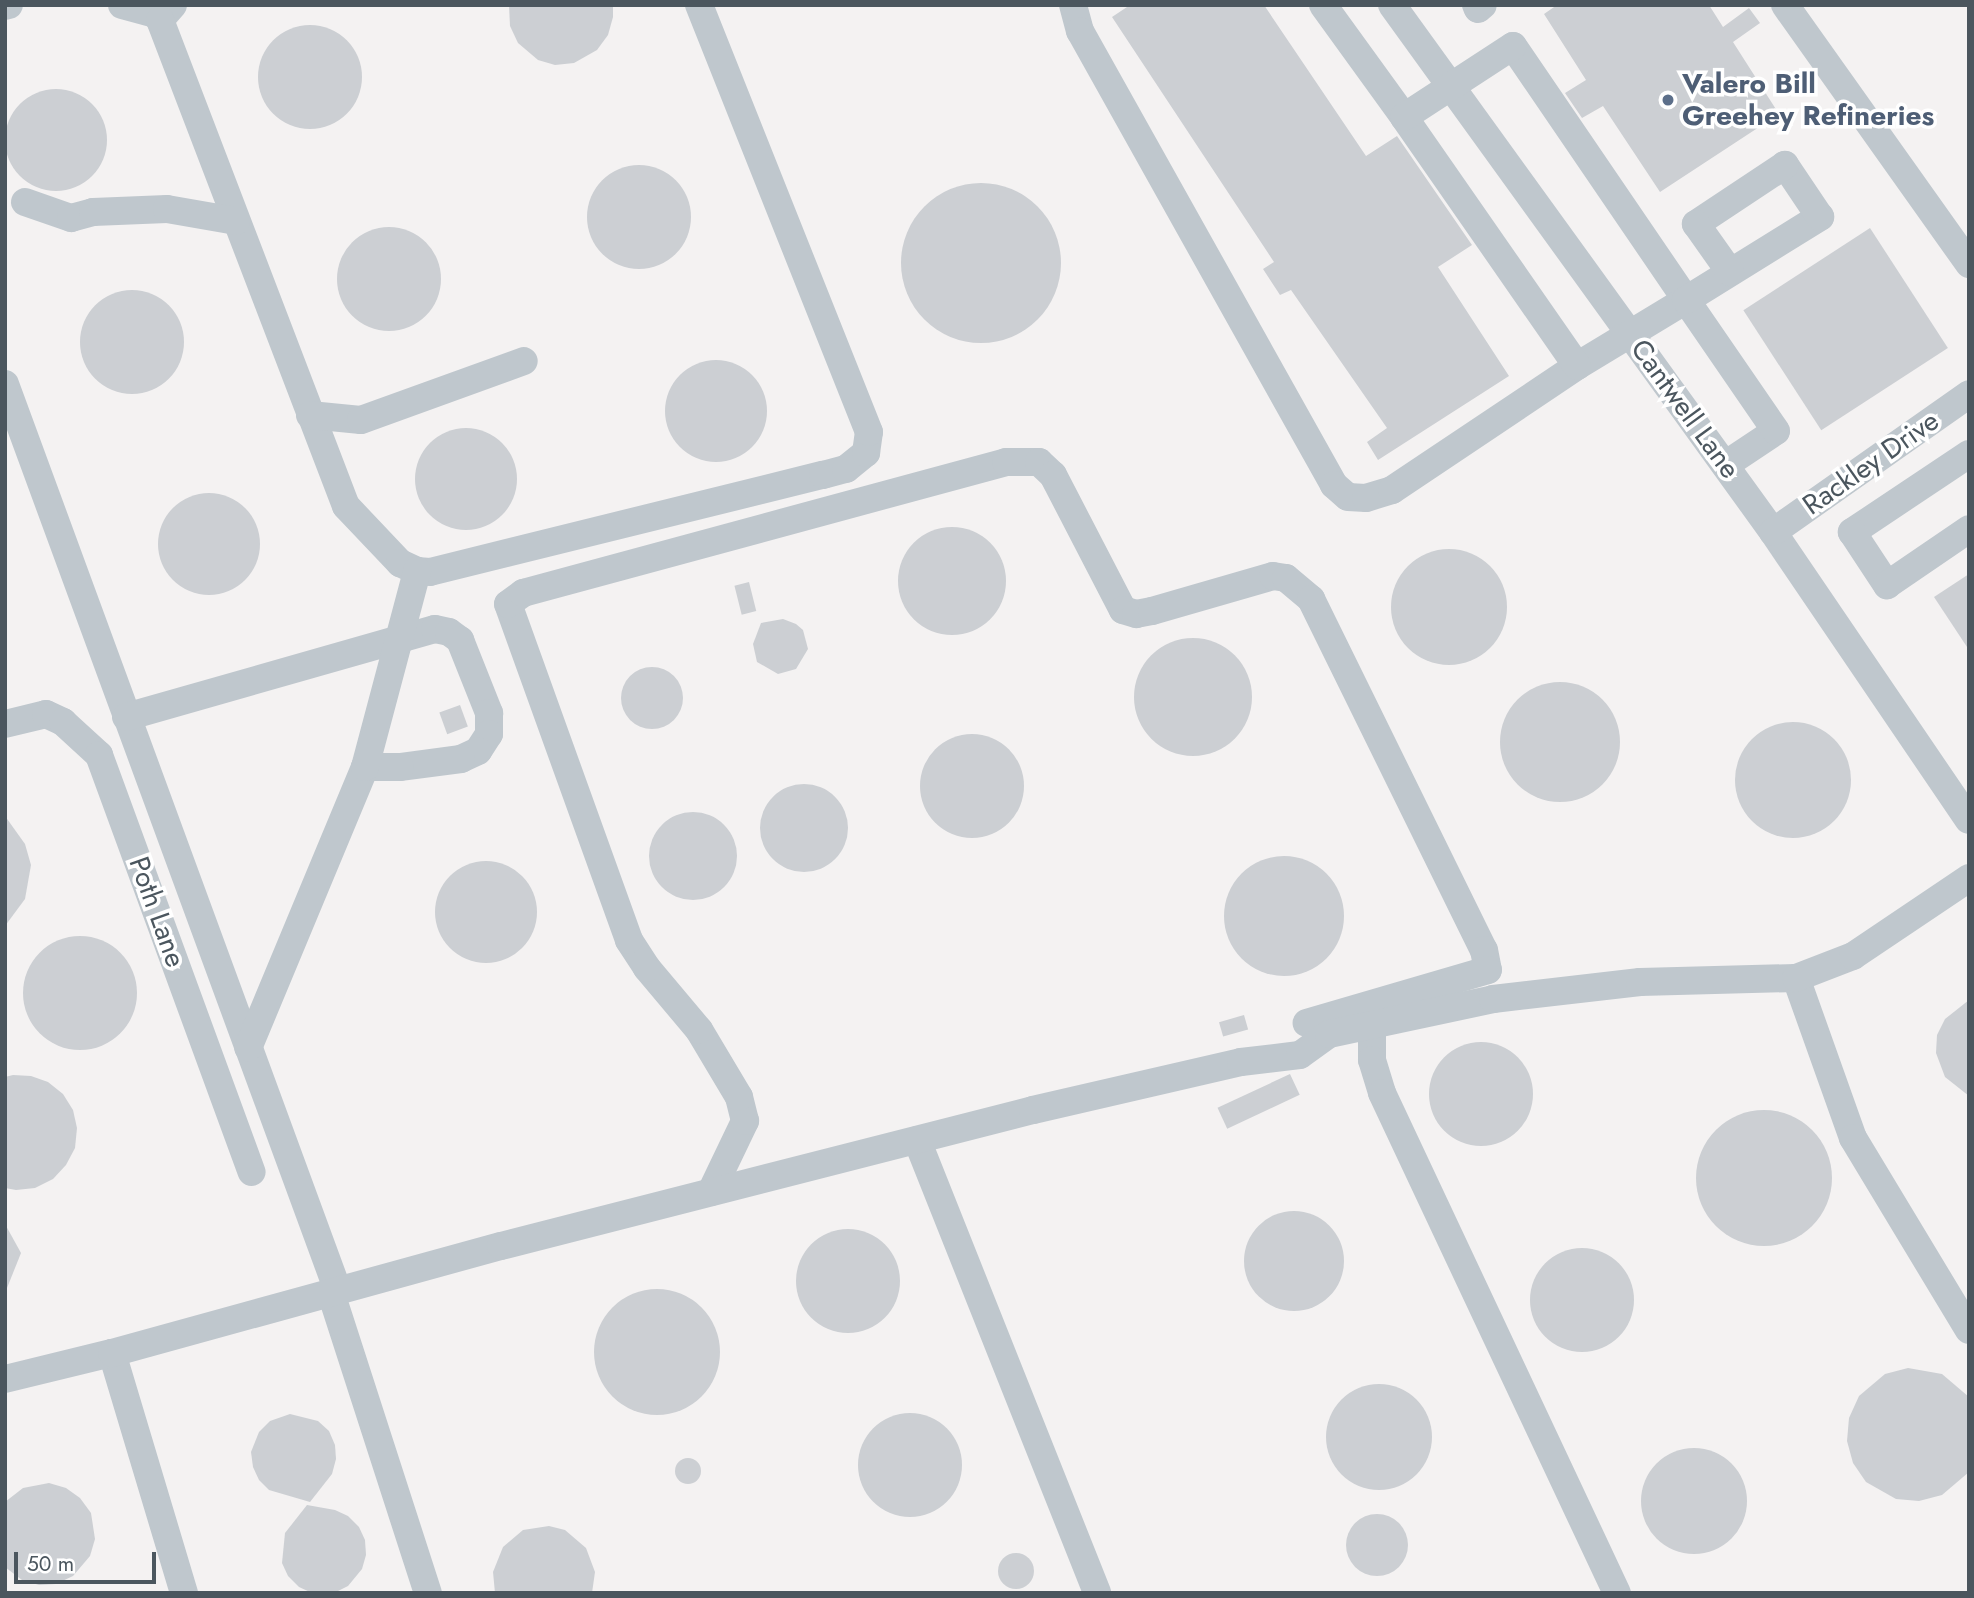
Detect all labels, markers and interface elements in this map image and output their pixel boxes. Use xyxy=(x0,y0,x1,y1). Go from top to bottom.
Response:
place label: Valero Bill Greehey Refineries xyxy=(1682,67,1934,133)
marker: Valero Bill Greehey Refineries xyxy=(1660,92,1676,108)
street label: Cantwell Lane xyxy=(1623,333,1747,485)
street label: Rackley Drive xyxy=(1797,404,1945,522)
street label: Poth Lane xyxy=(122,852,192,972)
scale bar xyxy=(18,1538,159,1582)
text: 50 m xyxy=(27,1549,74,1579)

